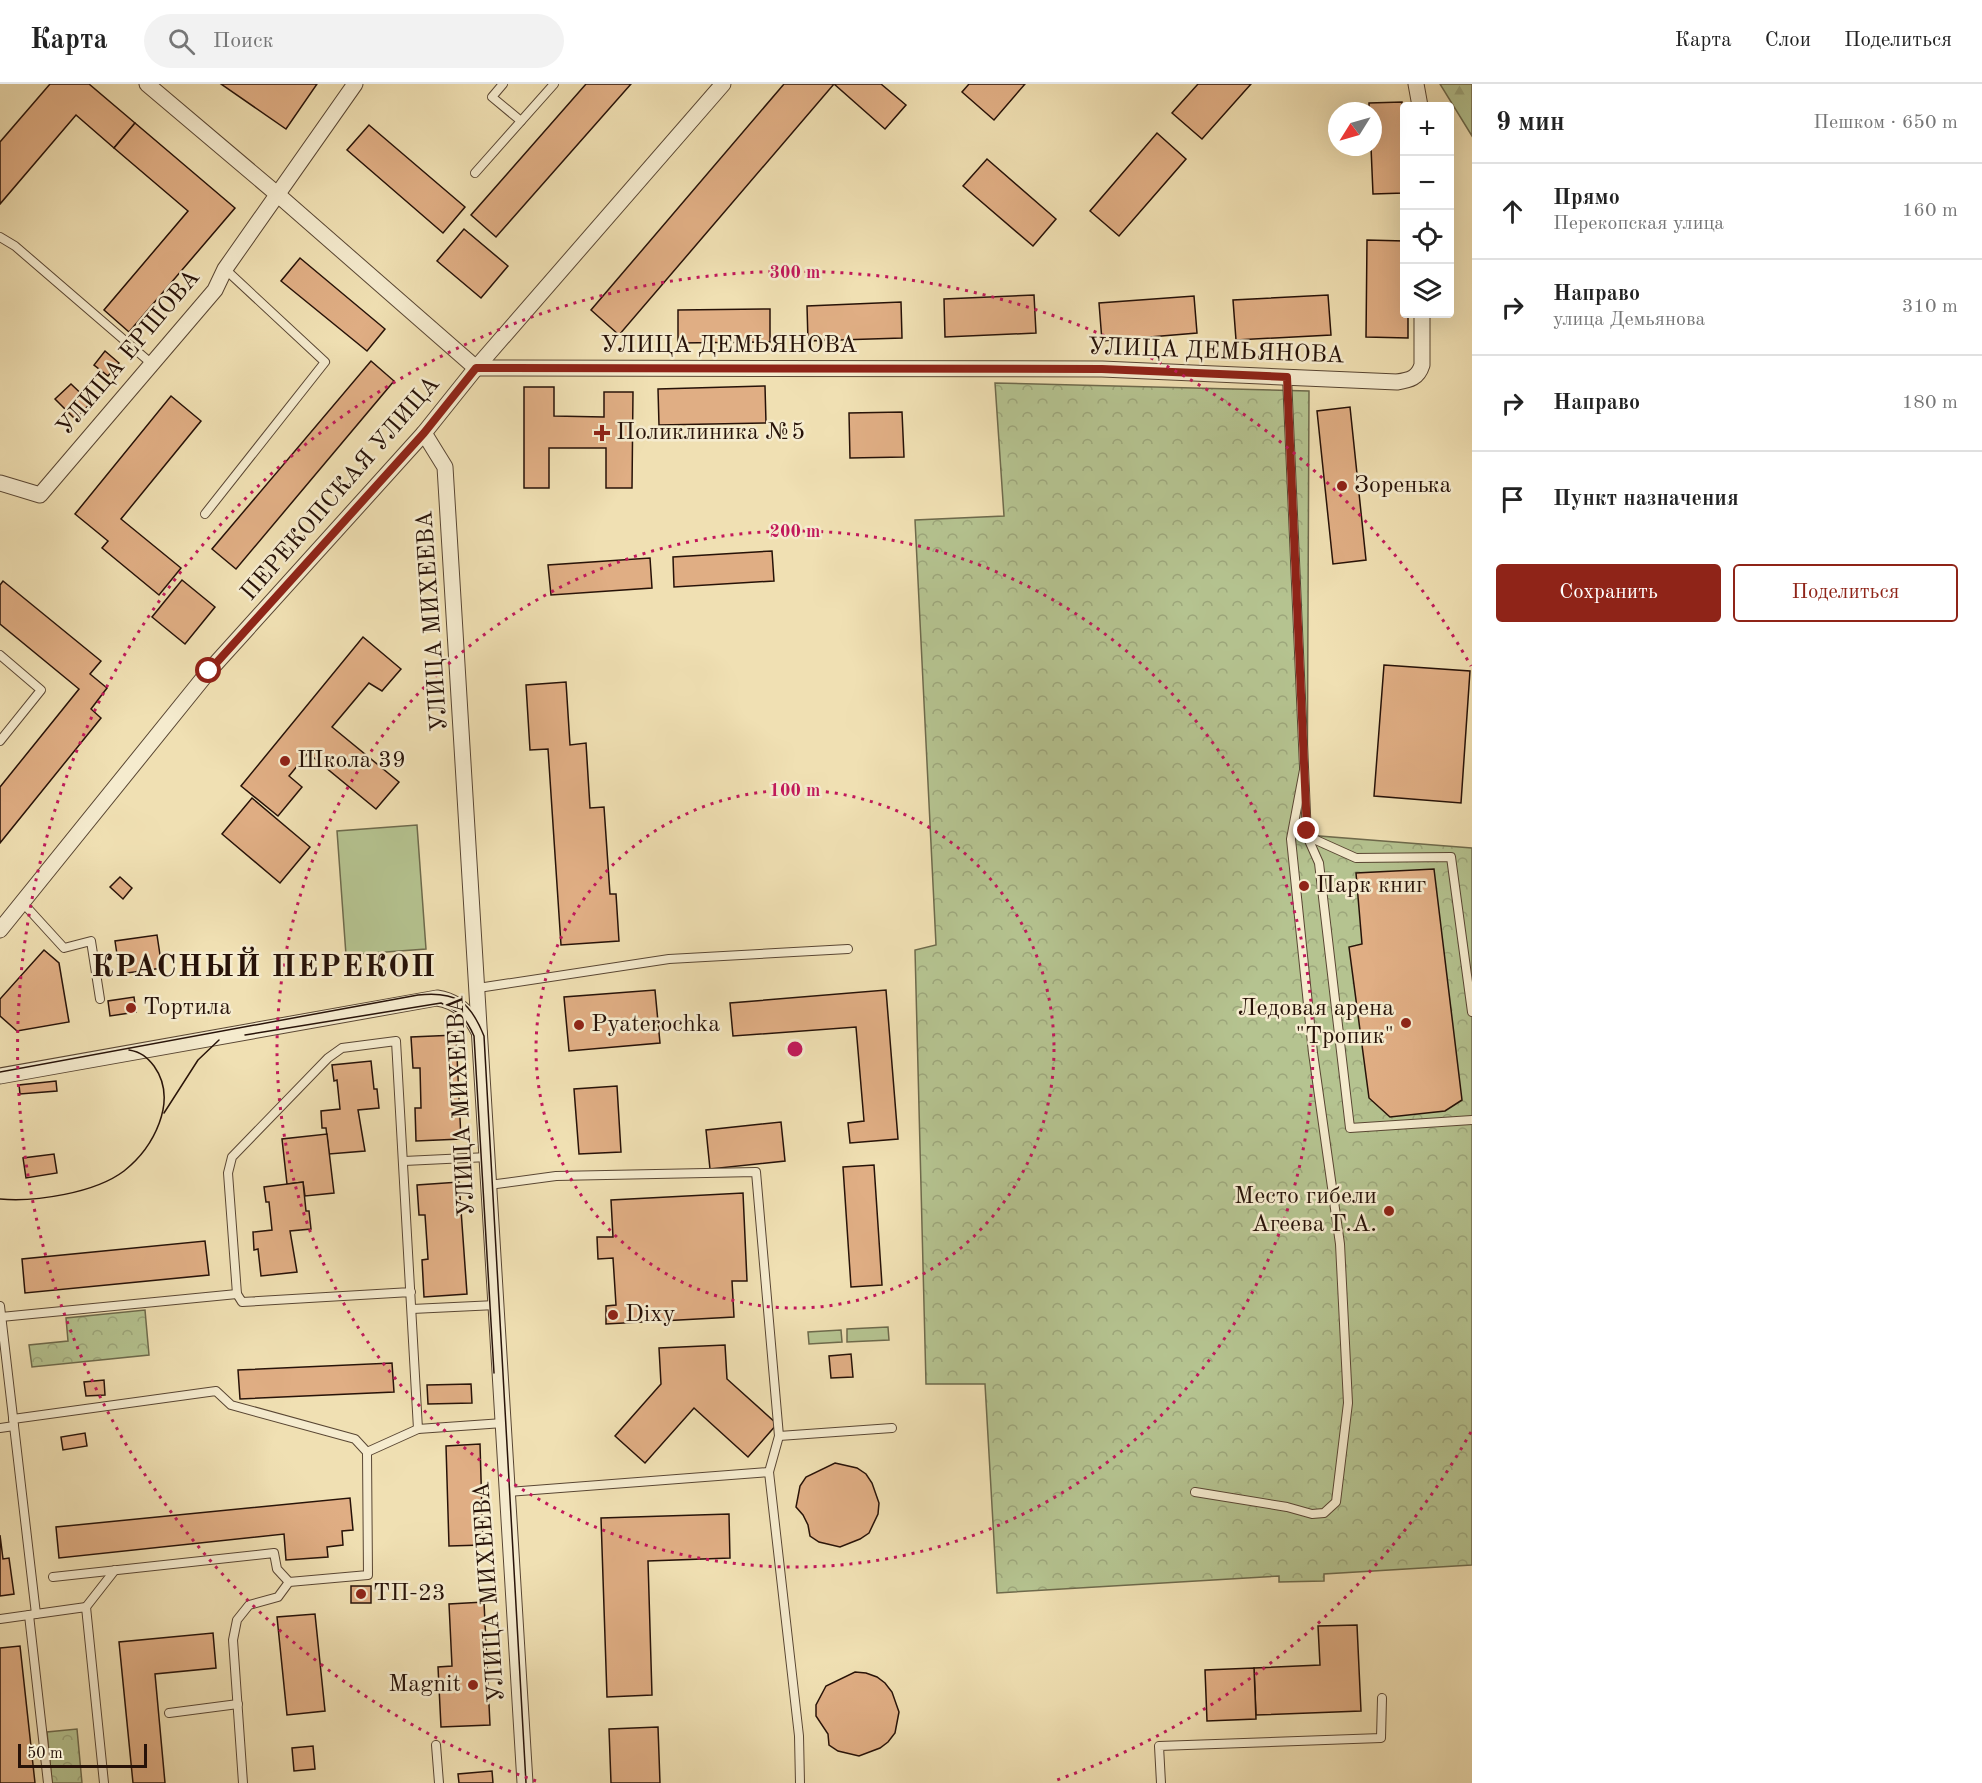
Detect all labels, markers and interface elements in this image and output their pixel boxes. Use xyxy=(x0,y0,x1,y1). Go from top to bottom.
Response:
search box xyxy=(144,14,564,68)
icon: search xyxy=(165,25,198,58)
text: Карта xyxy=(30,27,108,55)
text: Поиск xyxy=(213,30,274,52)
text: Карта xyxy=(1675,30,1732,51)
text: Слои xyxy=(1765,30,1811,51)
text: Поделиться xyxy=(1844,30,1952,51)
north arrow xyxy=(1328,102,1382,156)
map controls xyxy=(1400,102,1454,318)
button: + xyxy=(1400,102,1454,156)
text: 9 мин xyxy=(1496,110,1565,136)
text: Пешком · 650 m xyxy=(1813,113,1958,133)
button: − xyxy=(1400,156,1454,210)
text: Прямо xyxy=(1553,187,1620,209)
icon: ahead xyxy=(1496,195,1529,228)
text: 160 m xyxy=(1902,201,1958,221)
button: locate xyxy=(1400,210,1454,264)
text: Перекопская улица xyxy=(1553,214,1724,234)
text: 300 m xyxy=(770,264,820,282)
button: layers xyxy=(1400,264,1454,318)
street label: УЛИЦА ЕРШОВА xyxy=(53,266,205,440)
text: Направо xyxy=(1553,283,1640,305)
icon: right xyxy=(1496,291,1529,324)
text: 310 m xyxy=(1902,297,1958,317)
text: улица Демьянова xyxy=(1553,310,1705,330)
street label: УЛИЦА ДЕМЬЯНОВА xyxy=(601,334,857,358)
street label: УЛИЦА ДЕМЬЯНОВА xyxy=(1087,336,1345,368)
street label: ПЕРЕКОПСКАЯ УЛИЦА xyxy=(237,372,445,606)
icon: right xyxy=(1496,387,1529,420)
text: Направо xyxy=(1553,392,1640,414)
text: 180 m xyxy=(1902,393,1958,413)
place label: Поликлиника №5 xyxy=(616,421,805,445)
marker: Поликлиника №5 xyxy=(593,424,611,442)
place label: Зоренька xyxy=(1354,474,1451,498)
marker: Зоренька xyxy=(1335,479,1349,493)
icon: arrive xyxy=(1496,483,1529,516)
text: Пункт назначения xyxy=(1553,488,1739,510)
street label: УЛИЦА МИХЕЕВА xyxy=(413,510,453,732)
text: 200 m xyxy=(770,523,820,541)
button: Сохранить xyxy=(1496,564,1721,622)
button: Поделиться xyxy=(1733,564,1958,622)
route start xyxy=(195,657,221,683)
place label: Школа 39 xyxy=(297,749,406,773)
marker: Школа 39 xyxy=(278,754,292,768)
text: 100 m xyxy=(770,782,820,800)
route end xyxy=(1293,817,1319,843)
place label: Парк книг xyxy=(1316,874,1427,898)
marker: Парк книг xyxy=(1297,879,1311,893)
district label: КРАСНЫЙ ПЕРЕКОП xyxy=(91,946,437,983)
street label: УЛИЦА МИХЕЕВА xyxy=(444,995,480,1217)
place label: Тортила xyxy=(143,996,231,1020)
place label: Ледовая арена "Тропик" xyxy=(1238,997,1394,1049)
marker: Тортила xyxy=(124,1001,138,1015)
place label: Pyaterochka xyxy=(591,1013,720,1037)
marker: Ледовая арена "Тропик" xyxy=(1399,1016,1413,1030)
marker: Pyaterochka xyxy=(572,1018,586,1032)
centre of rings xyxy=(785,1039,805,1059)
place label: Место гибели Агеева Г.А. xyxy=(1234,1185,1377,1237)
marker: Место гибели Агеева Г.А. xyxy=(1382,1204,1396,1218)
place label: Dixy xyxy=(625,1303,676,1327)
marker: Dixy xyxy=(606,1308,620,1322)
street label: УЛИЦА МИХЕЕВА xyxy=(470,1481,510,1703)
place label: ТП-23 xyxy=(373,1582,446,1606)
marker: ТП-23 xyxy=(354,1587,368,1601)
place label: Magnit xyxy=(388,1673,461,1697)
marker: Magnit xyxy=(466,1678,480,1692)
scale bar xyxy=(18,1741,147,1768)
text: 50 m xyxy=(27,1746,63,1762)

